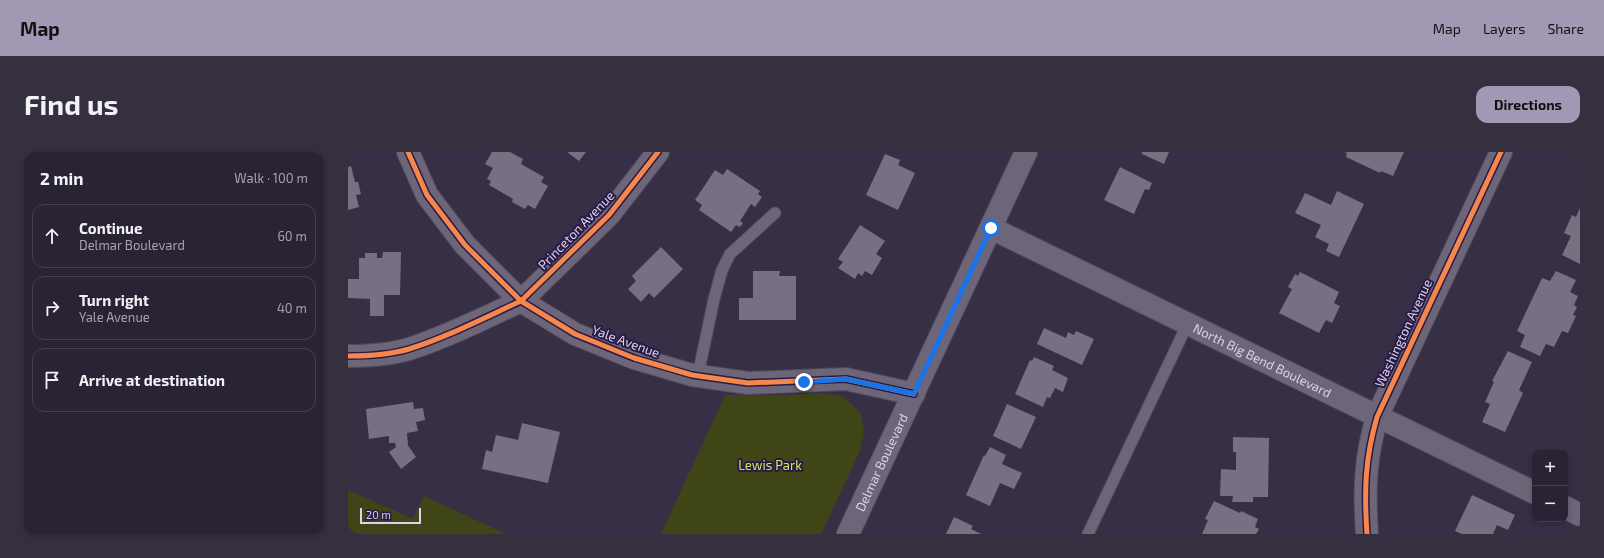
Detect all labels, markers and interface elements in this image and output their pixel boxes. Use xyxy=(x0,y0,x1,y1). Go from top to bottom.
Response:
text: Map xyxy=(20,17,60,40)
text: Map xyxy=(1433,20,1461,37)
text: Layers xyxy=(1483,20,1525,37)
text: Share xyxy=(1547,20,1584,37)
button: Directions xyxy=(1476,86,1580,123)
text: Find us xyxy=(24,87,118,121)
text: 2 min xyxy=(40,168,83,188)
text: Walk · 100 m xyxy=(234,170,308,186)
street label: Princeton Avenue xyxy=(534,187,618,273)
text: Continue xyxy=(79,219,142,237)
route start xyxy=(982,219,1000,237)
icon: ahead xyxy=(41,225,63,247)
text: 60 m xyxy=(277,228,307,244)
text: Delmar Boulevard xyxy=(79,237,185,253)
street label: Washington Avenue xyxy=(1371,276,1435,390)
text: Turn right xyxy=(79,291,149,309)
icon: right xyxy=(41,297,63,319)
text: 40 m xyxy=(277,300,307,316)
text: Yale Avenue xyxy=(79,309,150,325)
street label: North Big Bend Boulevard xyxy=(1191,320,1334,401)
street label: Yale Avenue xyxy=(590,321,662,361)
icon: arrive xyxy=(41,369,63,391)
text: Arrive at destination xyxy=(79,371,225,389)
route end xyxy=(795,373,813,391)
street label: Delmar Boulevard xyxy=(852,411,911,514)
map controls xyxy=(1532,450,1568,522)
button: + xyxy=(1532,450,1568,486)
park label: Lewis Park xyxy=(738,457,802,473)
button: − xyxy=(1532,486,1568,522)
scale bar xyxy=(360,506,421,525)
text: 20 m xyxy=(366,508,391,521)

